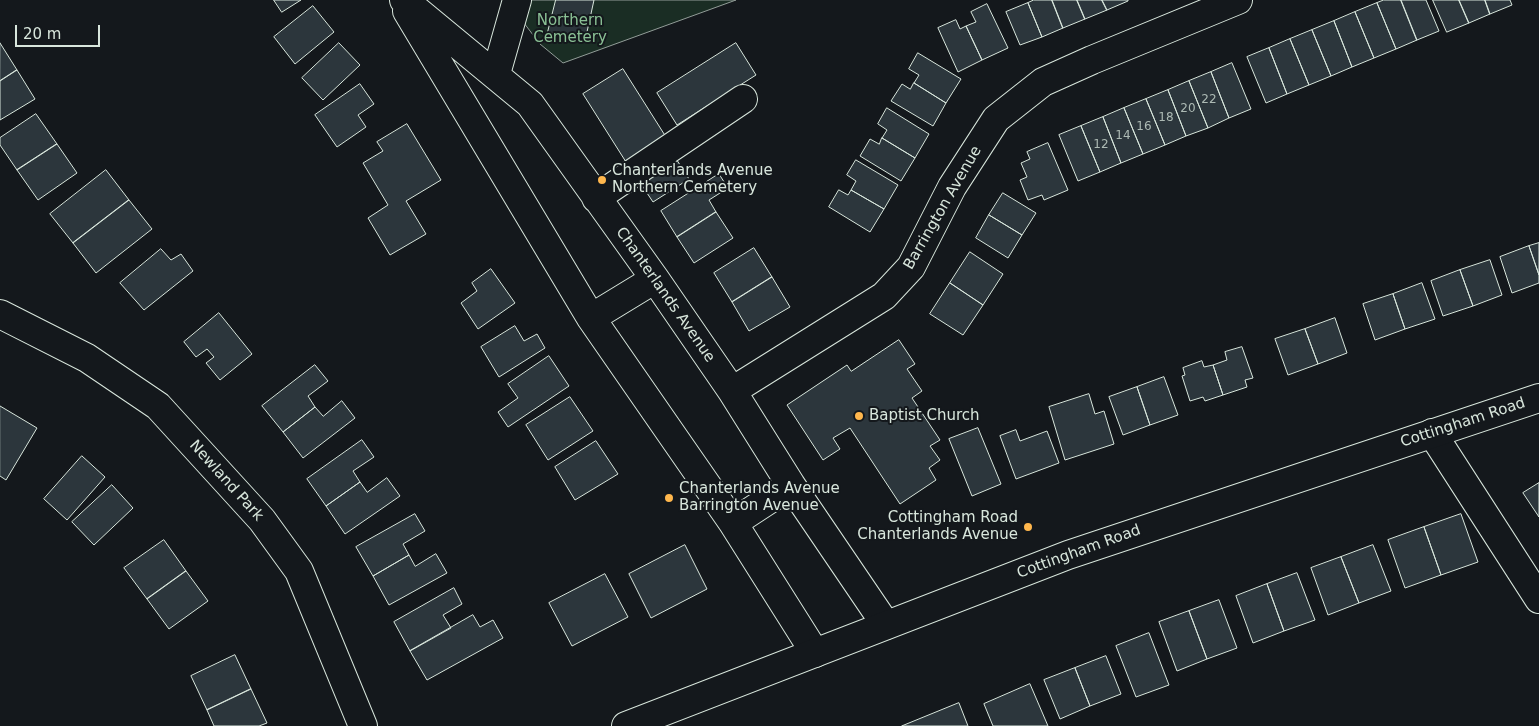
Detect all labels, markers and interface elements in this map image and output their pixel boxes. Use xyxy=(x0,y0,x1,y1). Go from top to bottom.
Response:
park label: Northern Cemetery xyxy=(533,12,607,47)
scale bar xyxy=(18,15,102,47)
text: 20 m xyxy=(23,25,61,43)
house number: 22 xyxy=(1201,93,1217,107)
house number: 20 xyxy=(1180,102,1196,116)
house number: 18 xyxy=(1158,111,1174,125)
house number: 16 xyxy=(1136,120,1152,134)
house number: 14 xyxy=(1115,129,1131,143)
house number: 12 xyxy=(1093,138,1109,152)
street label: Barrington Avenue xyxy=(900,143,986,273)
place label: Chanterlands Avenue Northern Cemetery xyxy=(612,162,773,197)
marker: Chanterlands Avenue Northern Cemetery xyxy=(596,174,608,186)
street label: Chanterlands Avenue xyxy=(612,224,718,366)
street label: Cottingham Road xyxy=(1398,394,1528,452)
place label: Baptist Church xyxy=(869,407,980,425)
marker: Baptist Church xyxy=(853,410,865,422)
street label: Newland Park xyxy=(185,437,267,525)
place label: Chanterlands Avenue Barrington Avenue xyxy=(679,480,840,515)
marker: Chanterlands Avenue Barrington Avenue xyxy=(663,492,675,504)
place label: Cottingham Road Chanterlands Avenue xyxy=(857,509,1018,544)
street label: Cottingham Road xyxy=(1015,521,1143,583)
marker: Cottingham Road Chanterlands Avenue xyxy=(1022,521,1034,533)

